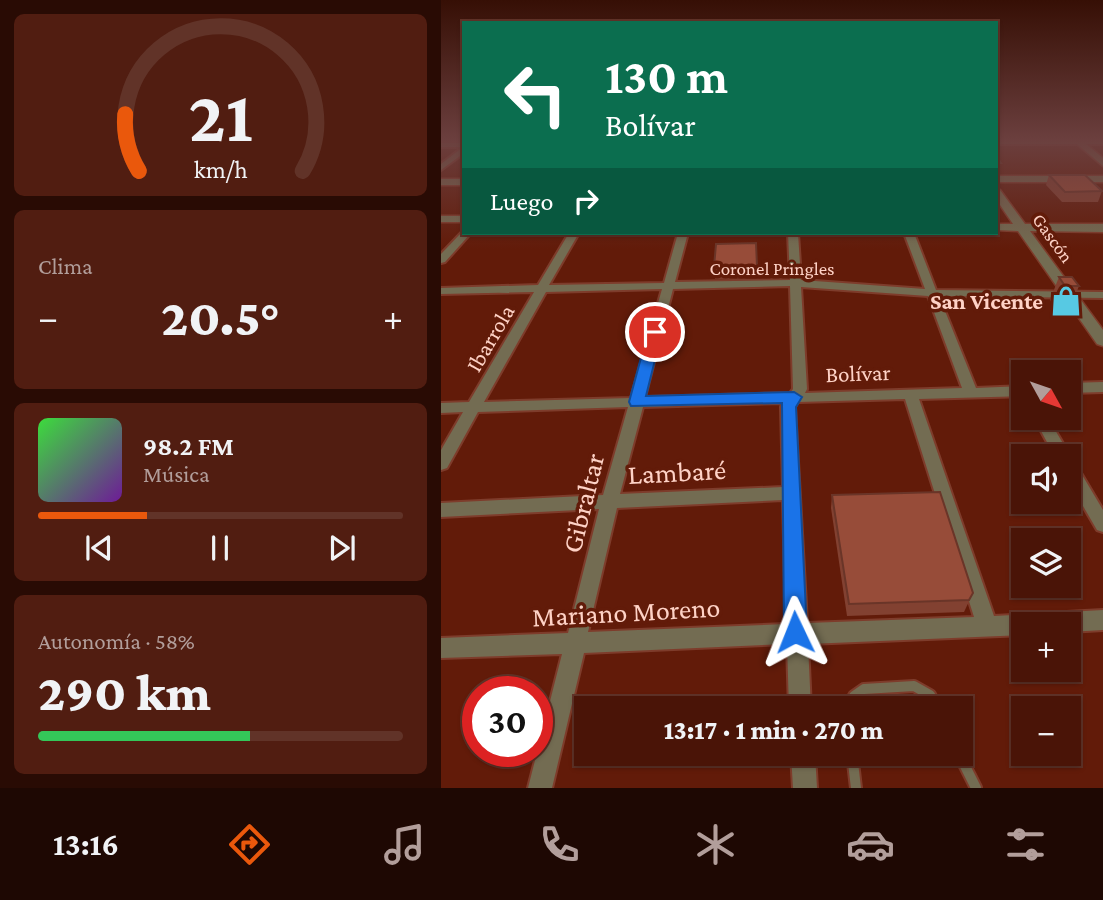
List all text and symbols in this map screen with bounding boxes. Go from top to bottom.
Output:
icon: left [490,49,581,140]
text: 130 m [605,49,728,104]
text: 21 [188,76,253,157]
text: Bolívar [605,107,696,143]
text: km/h [194,156,247,183]
icon: right [567,182,605,220]
text: Luego [490,187,553,216]
street label: Gascón [1028,209,1078,267]
text: Clima [38,253,93,279]
street label: Coronel Pringles [710,258,834,279]
shop icon: San Vicente [1049,284,1083,318]
text: 20.5° [161,288,280,346]
place label: San Vicente [930,288,1043,314]
text: − [38,296,58,338]
text: + [383,296,403,338]
street label: Ibarrola [460,299,520,376]
pin [625,302,685,362]
icon: arrive [636,313,674,351]
street label: Bolívar [825,359,891,387]
north arrow [1011,360,1081,430]
map controls [1011,360,1081,766]
text: 98.2 FM [143,432,234,461]
button: sound [1011,444,1081,514]
street label: Gibraltar [556,450,610,556]
street label: Lambaré [627,454,727,490]
text: Música [143,461,210,487]
button: layers [1011,528,1081,598]
icon: previous [80,529,118,567]
icon: pause [201,529,239,567]
icon: next [323,529,361,567]
street label: Mariano Moreno [531,592,721,632]
position arrow [758,595,832,669]
button: + [1011,612,1081,682]
text: Autonomía · 58% [38,628,195,654]
text: 290 km [38,663,211,721]
speed limit sign: 30 [462,676,553,767]
button: − [1011,696,1081,766]
text: 13:17 · 1 min · 270 m [664,716,883,745]
icon: directions [225,820,274,869]
icon: music [380,820,429,869]
icon: phone [535,820,584,869]
icon: climate [691,820,740,869]
icon: car [846,820,895,869]
icon: filters [1001,820,1050,869]
text: 13:16 [53,826,119,862]

